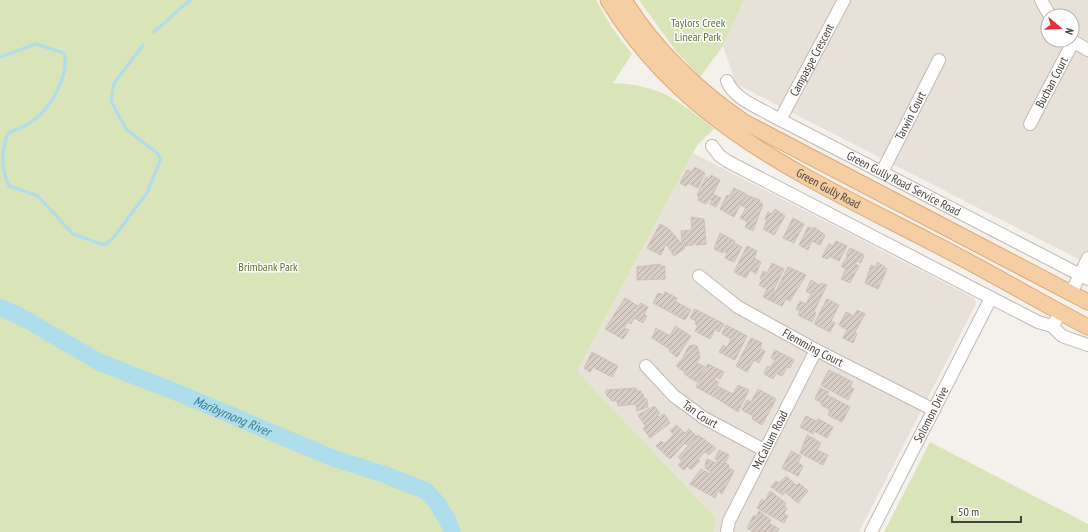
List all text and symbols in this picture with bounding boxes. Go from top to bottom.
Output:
north arrow [1040,8,1080,48]
park label: Taylors Creek Linear Park [671,15,726,44]
street label: Campaspe Crescent [786,20,837,99]
text: N [1062,26,1077,36]
street label: Buchan Court [1032,53,1071,110]
street label: Tarwin Court [892,88,929,142]
street label: Green Gully Road Service Road [844,148,963,219]
street label: Green Gully Road [794,165,863,212]
park label: Brimbank Park [238,259,298,274]
street label: Flemming Court [780,325,846,370]
street label: Solomon Drive [910,384,951,445]
water label: Maribyrnong River [191,392,276,441]
street label: Tan Court [680,397,721,431]
street label: McCallum Road [749,408,791,472]
scale bar [952,498,1021,524]
text: 50 m [958,504,979,519]

